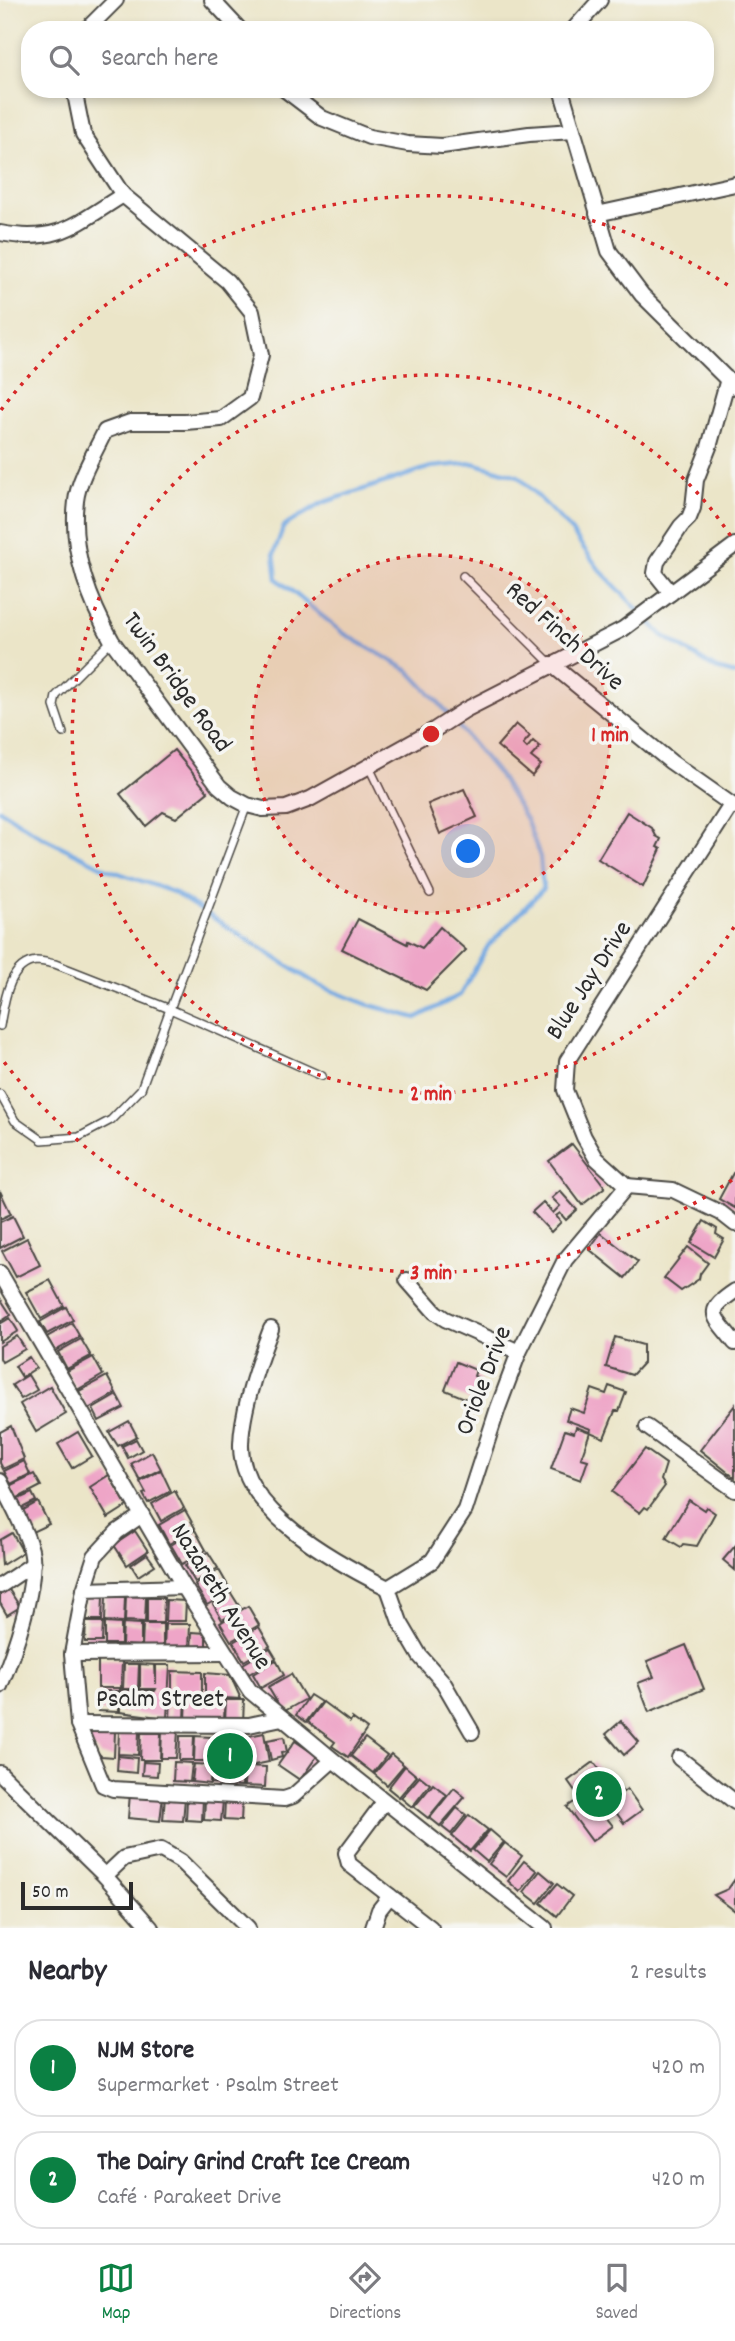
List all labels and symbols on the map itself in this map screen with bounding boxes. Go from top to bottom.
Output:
street label: Red Finch Drive [496,573,632,701]
street label: Twin Bridge Road [112,605,240,761]
centre of rings [419,722,443,746]
text: 1 min [591,722,629,752]
your location [451,834,485,868]
street label: Blue Jay Drive [538,914,642,1048]
text: 2 min [410,1081,452,1111]
text: 3 min [410,1260,452,1290]
street label: Oriole Drive [447,1321,523,1441]
street label: Nazareth Avenue [160,1516,280,1678]
street label: Psalm Street [96,1682,224,1719]
pin: 1 [207,1730,253,1782]
pin: 2 [576,1768,622,1820]
scale bar [21,1879,133,1911]

